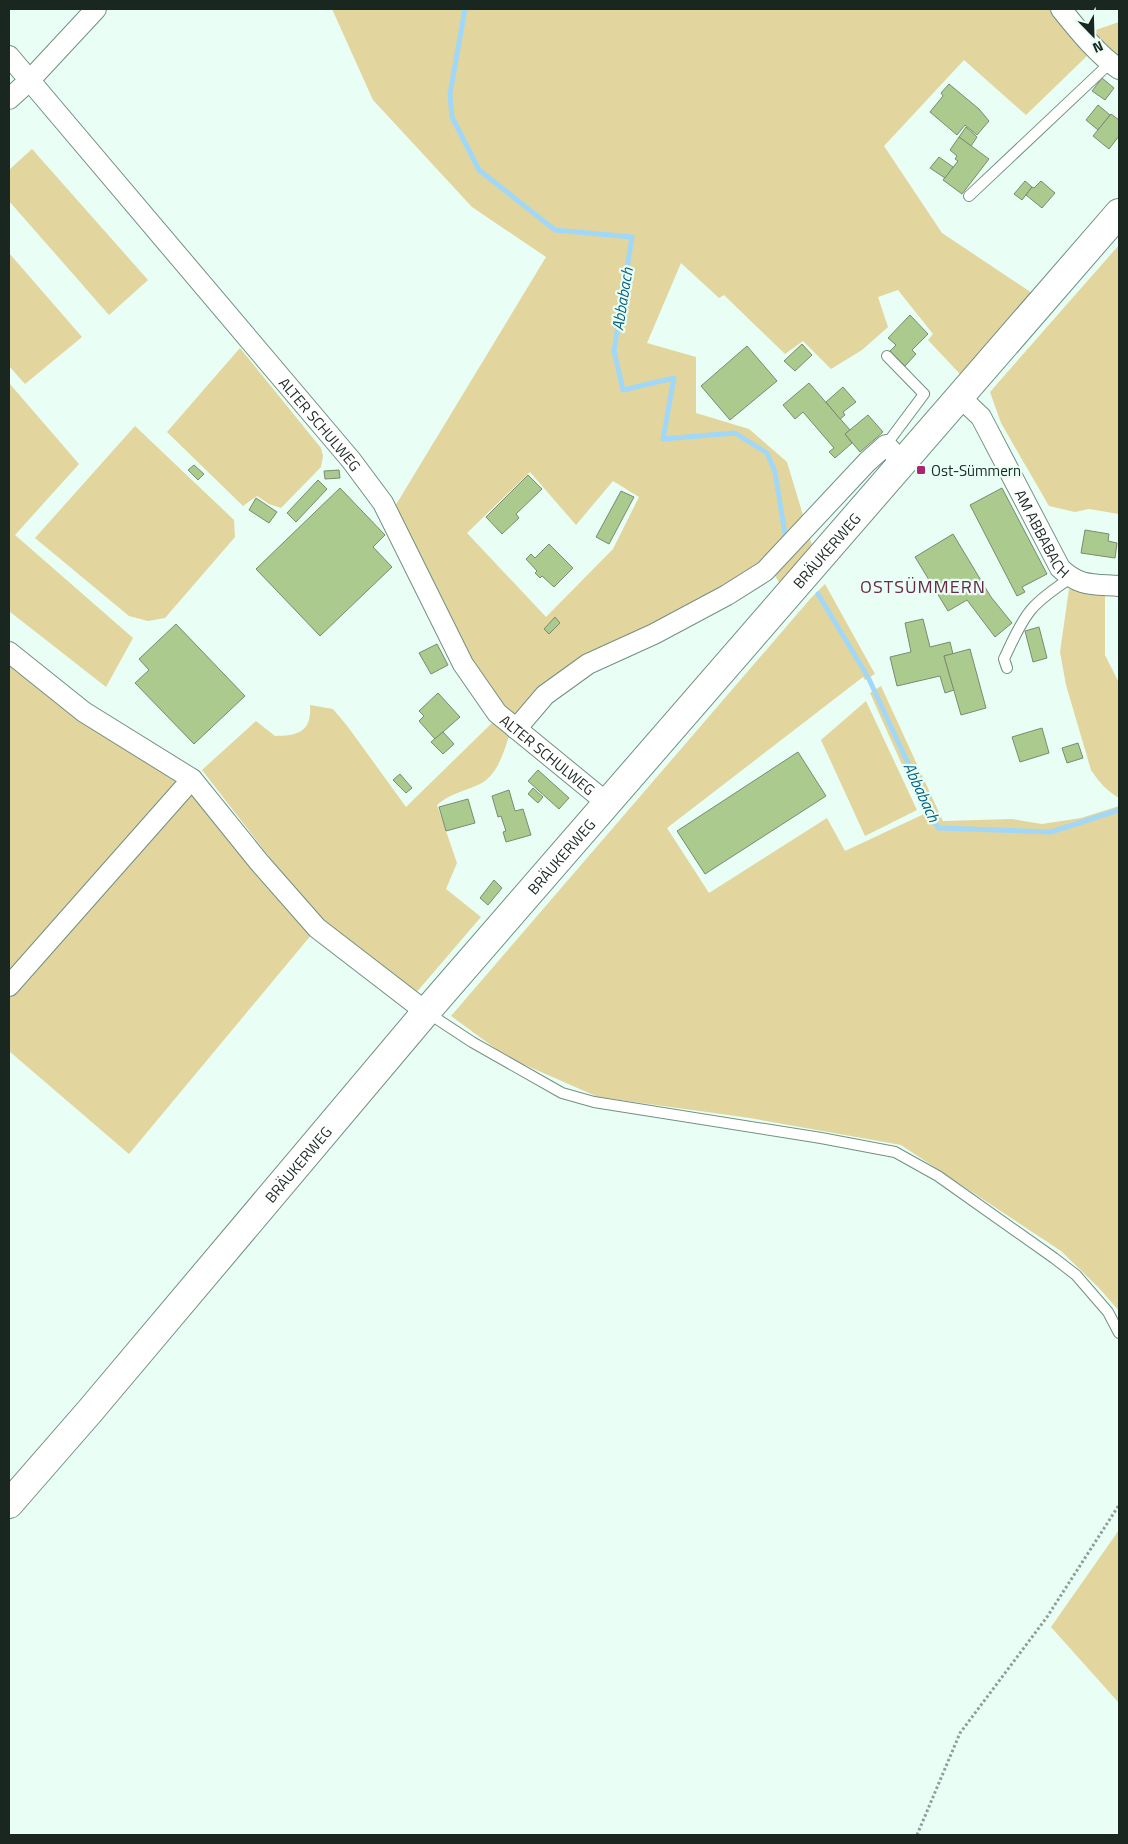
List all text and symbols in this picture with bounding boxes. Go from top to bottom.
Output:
north arrow [1068,10,1118,60]
text: N [1090,36,1107,59]
water label: Abbabach [605,265,639,332]
street label: ALTER SCHULWEG [274,372,367,476]
place label: Ost-Sümmern [931,459,1021,482]
marker: Ost-Sümmern [915,464,927,476]
street label: AM ABBABACH [1009,485,1075,583]
street label: BRÄUKERWEG [787,507,866,593]
district label: OSTSÜMMERN [860,573,986,600]
street label: ALTER SCHULWEG [495,709,600,800]
water label: Abbabach [898,758,947,827]
street label: BRÄUKERWEG [522,813,600,899]
street label: BRÄUKERWEG [259,1121,337,1207]

